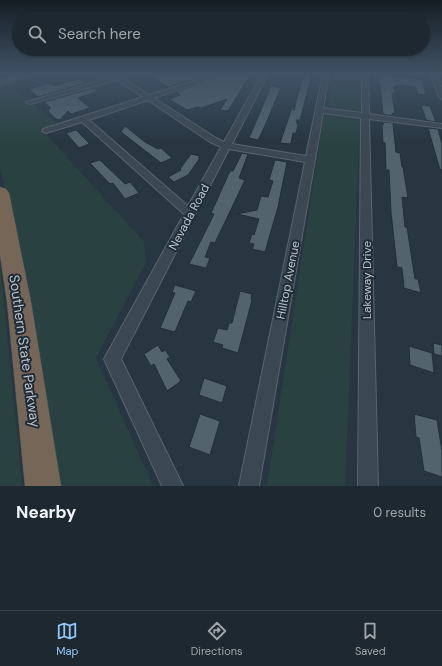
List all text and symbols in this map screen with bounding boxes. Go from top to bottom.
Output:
search box [12,12,430,56]
icon: search [26,23,48,45]
text: Search here [58,24,141,44]
street label: Nevada Road [165,181,213,253]
street label: Hilltop Avenue [273,239,303,321]
street label: Lakeway Drive [359,241,375,319]
street label: Southern State Parkway [5,273,45,429]
text: Nearby [16,501,76,523]
text: 0 results [373,504,426,521]
tab: Map [56,620,78,658]
tab: Directions [191,620,243,658]
tab: Saved [355,620,386,658]

